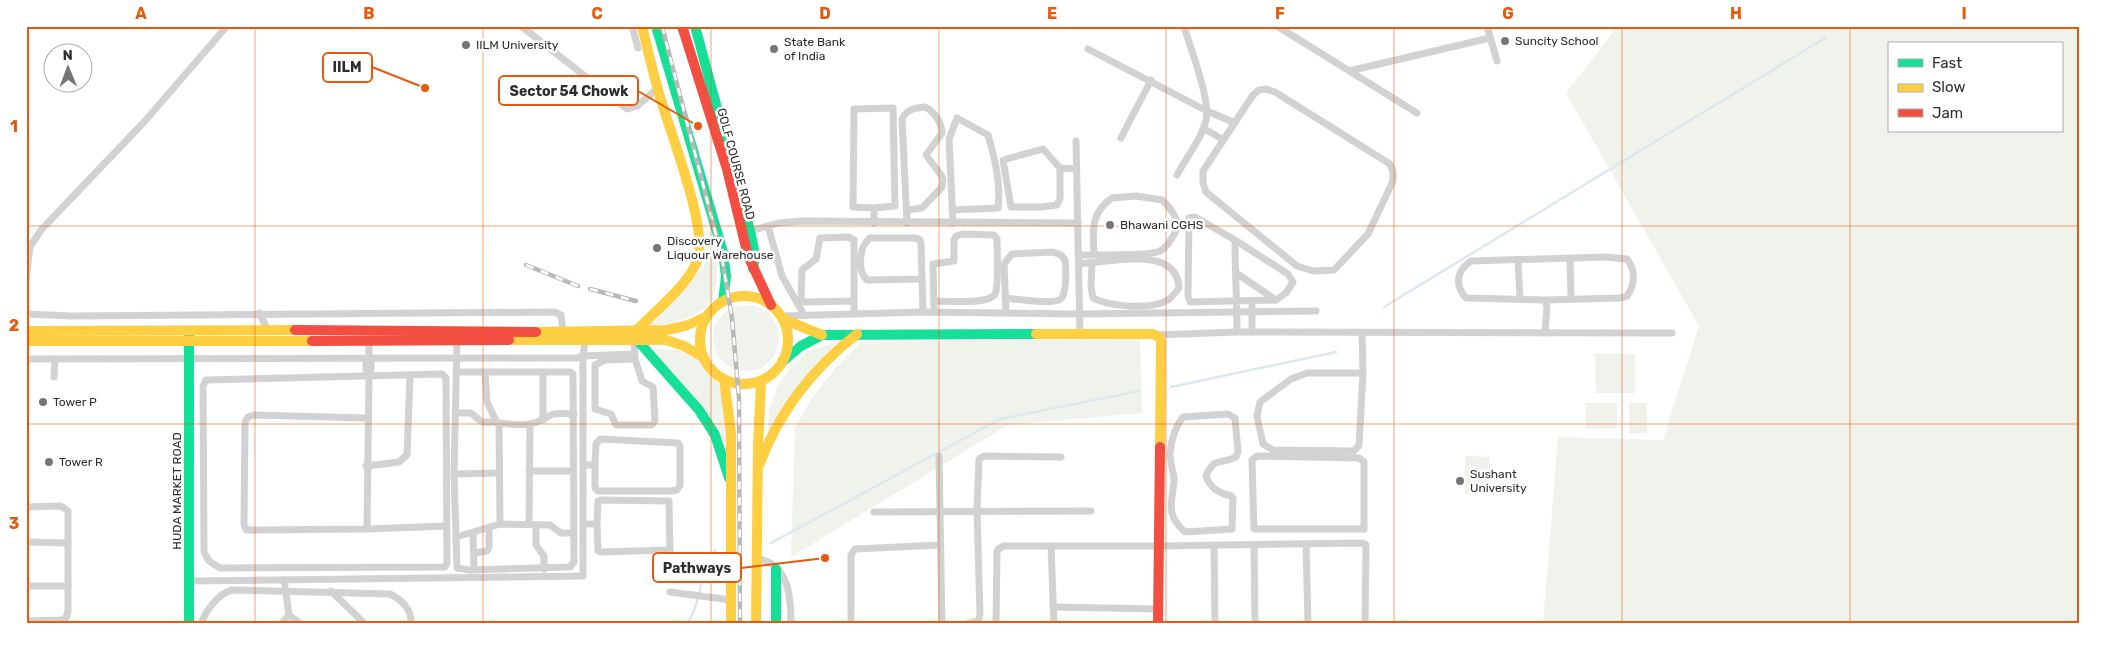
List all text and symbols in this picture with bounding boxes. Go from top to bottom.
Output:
text: A [135,4,147,23]
text: B [363,4,375,23]
text: C [591,4,603,23]
text: D [819,4,831,23]
text: E [1047,4,1057,23]
text: F [1275,4,1285,23]
text: G [1502,4,1514,23]
text: H [1730,4,1742,23]
text: I [1961,4,1967,23]
place label: Suncity School [1515,34,1599,48]
place label: State Bank of India [784,35,846,63]
marker: Suncity School [1499,35,1511,47]
place label: IILM University [476,38,559,52]
marker: IILM University [460,39,472,51]
north arrow [42,42,92,92]
legend [1888,42,2062,132]
marker: State Bank of India [768,43,780,55]
text: N [63,47,73,64]
callout: IILM [323,53,372,82]
text: Fast [1932,54,1962,72]
text: IILM [332,59,362,76]
callout: Sector 54 Chowk [499,76,638,105]
text: Slow [1932,78,1965,96]
text: Sector 54 Chowk [510,83,629,100]
text: Jam [1932,104,1963,122]
street label: GOLF COURSE ROAD [714,107,758,221]
text: 1 [10,117,18,136]
place label: Bhawani CGHS [1120,218,1203,232]
marker: Bhawani CGHS [1104,219,1116,231]
place label: Discovery Liquour Warehouse [667,234,774,262]
marker: Discovery Liquour Warehouse [651,242,663,254]
text: 2 [9,316,19,335]
place label: Tower P [53,395,97,409]
marker: Tower P [37,396,49,408]
street label: HUDA MARKET ROAD [170,432,184,550]
place label: Tower R [59,455,103,469]
marker: Tower R [43,456,55,468]
place label: Sushant University [1470,467,1527,495]
marker: Sushant University [1454,475,1466,487]
text: 3 [9,514,19,533]
callout: Pathways [653,553,741,582]
text: Pathways [663,560,731,577]

